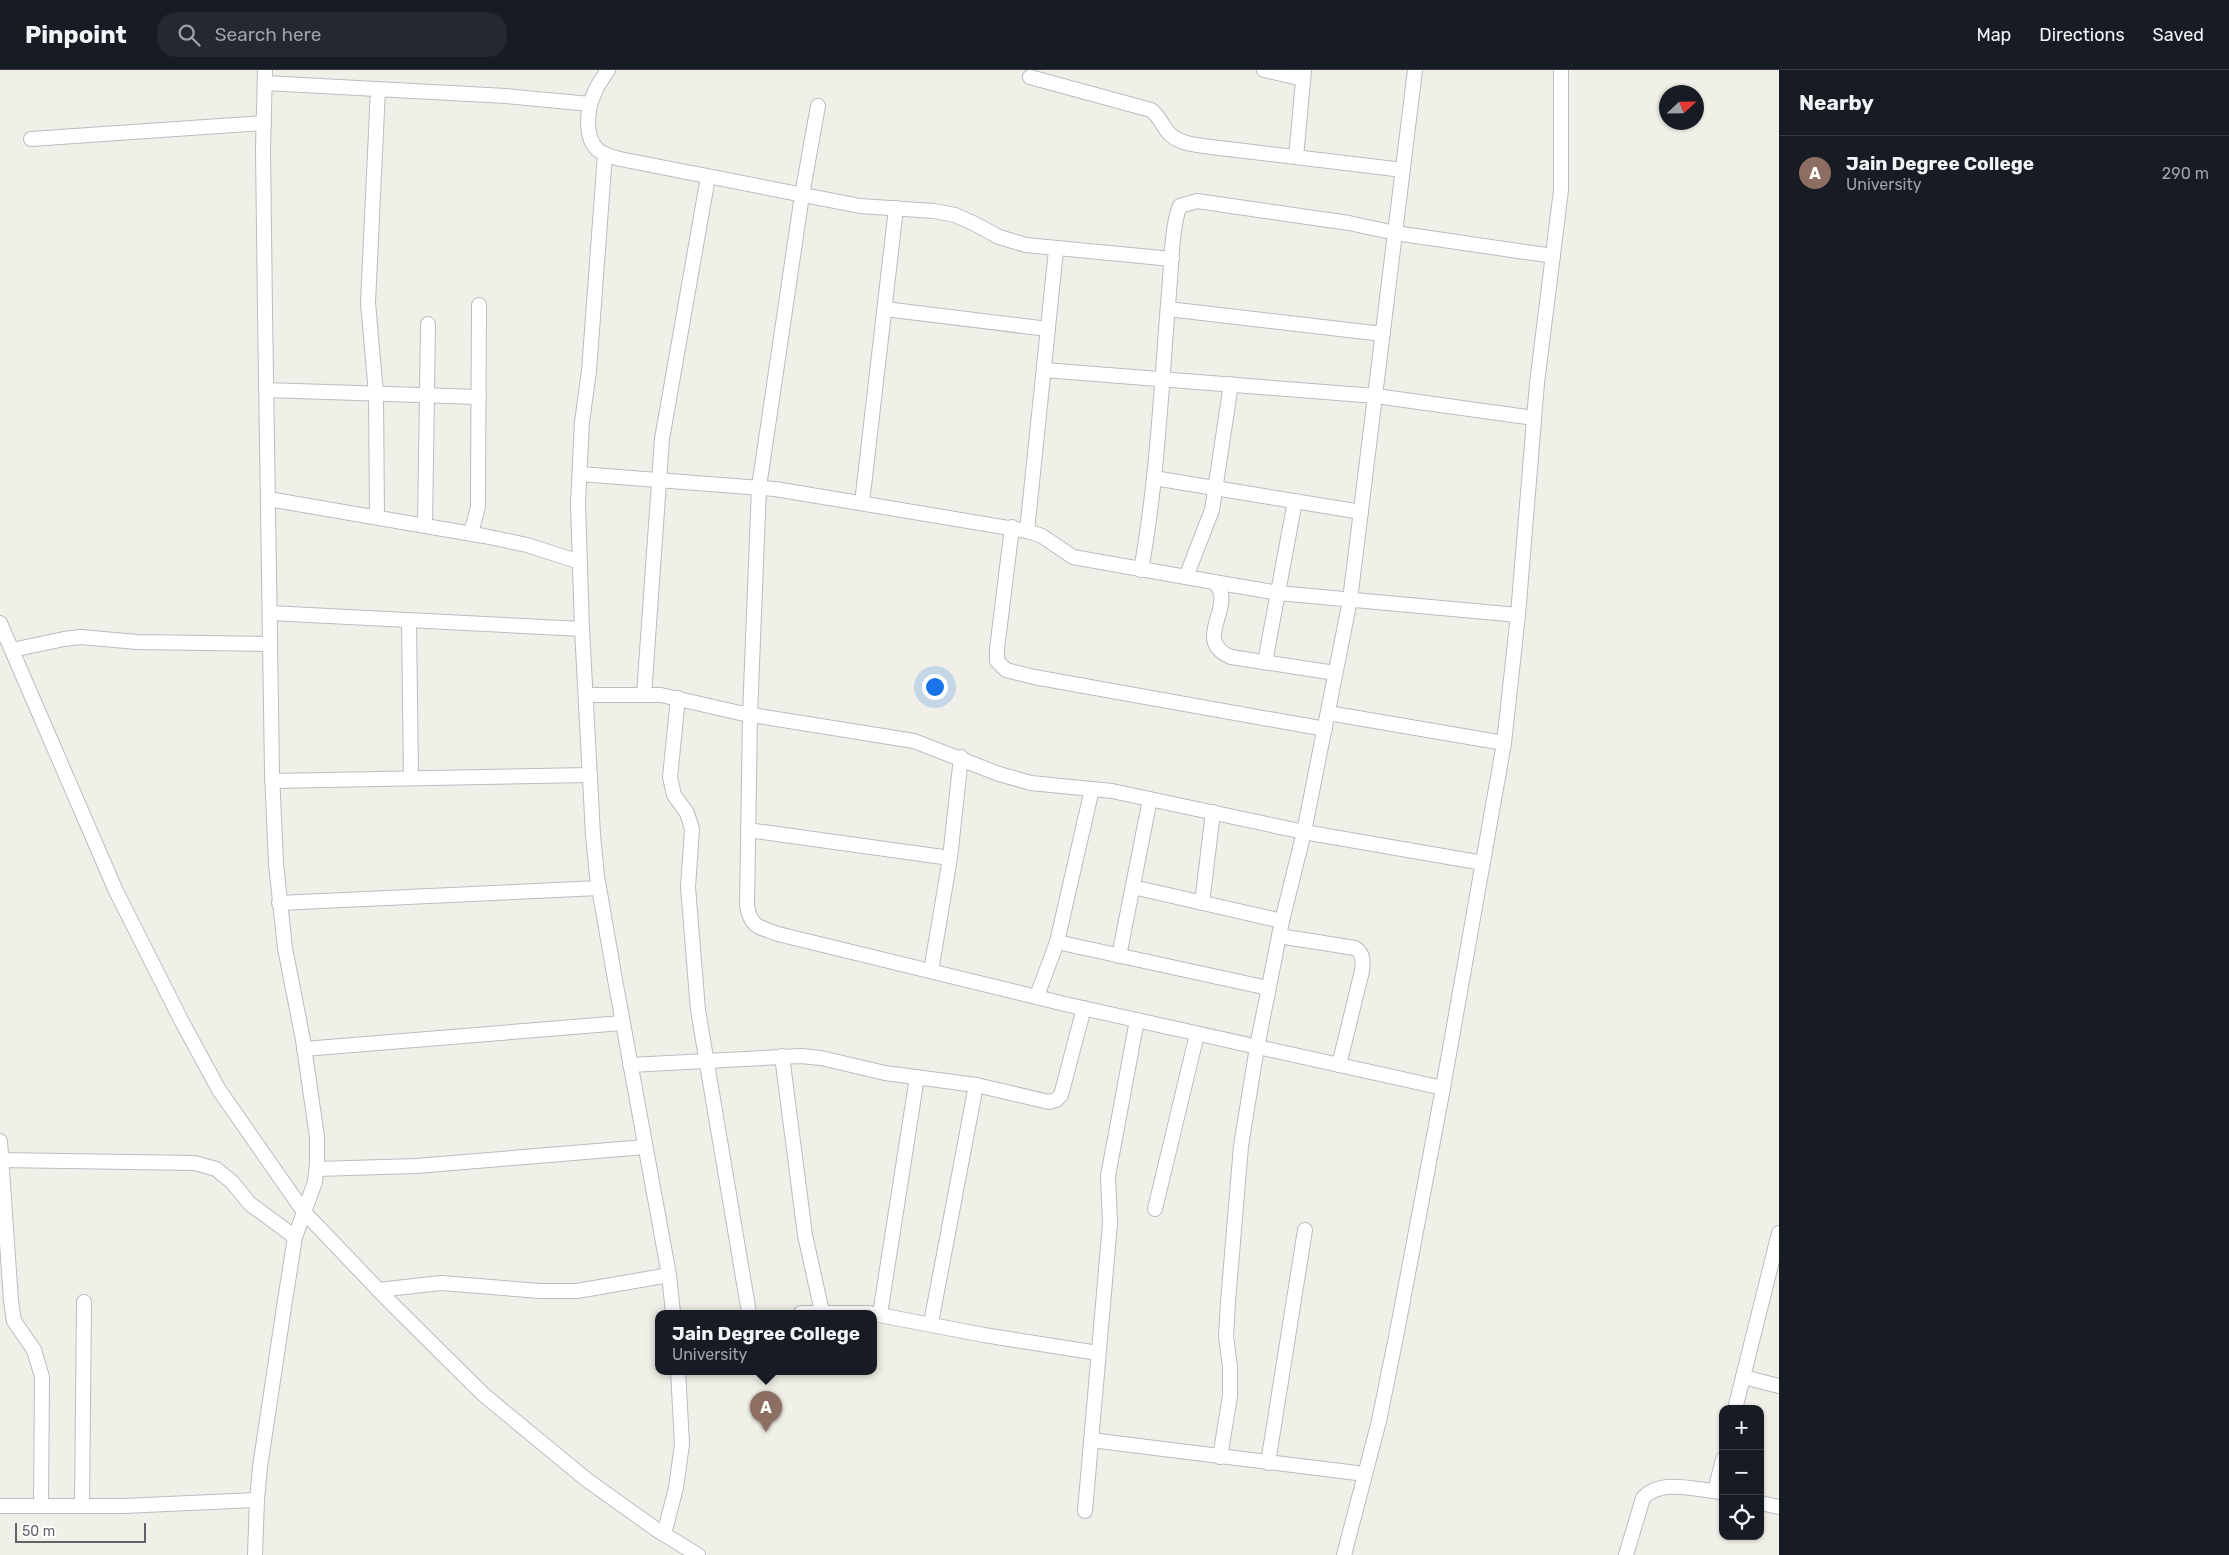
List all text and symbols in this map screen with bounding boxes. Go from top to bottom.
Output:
search box [157,12,507,57]
text: Pinpoint [25,21,127,49]
icon: search [175,21,203,49]
text: Search here [215,23,321,46]
text: Map [1976,24,2011,46]
text: Directions [2039,24,2125,46]
text: Saved [2153,24,2204,46]
north arrow [1659,85,1704,130]
text: Nearby [1799,90,1874,115]
text: Jain Degree College [1846,152,2034,175]
text: A [1809,164,1821,183]
text: 290 m [2162,164,2209,183]
text: University [1846,175,1922,194]
your location [922,674,948,700]
popup [655,1310,877,1375]
text: Jain Degree College [672,1322,860,1345]
text: University [672,1345,747,1364]
pin: A [750,1391,782,1432]
map controls [1719,1405,1764,1540]
button: + [1719,1405,1764,1450]
button: − [1719,1450,1764,1495]
button: locate [1719,1495,1764,1540]
scale bar [15,1520,146,1543]
text: 50 m [22,1523,55,1540]

